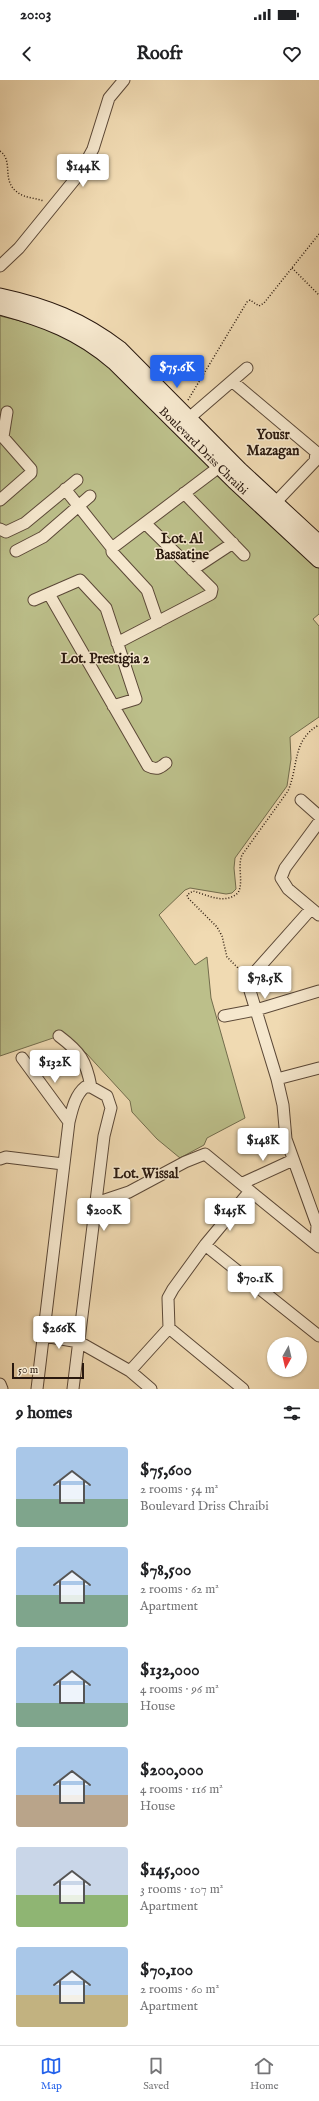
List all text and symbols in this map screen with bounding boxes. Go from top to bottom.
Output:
text: 20:03 [20,5,51,24]
icon: back [16,43,38,65]
text: Roofr [136,43,183,66]
icon: heart [281,43,303,65]
pin: $144K [55,154,111,188]
text: $144K [66,158,100,175]
pin: $75.6K [144,355,210,389]
text: $75.6K [159,359,195,376]
street label: Boulevard Driss Chraibi [156,404,251,498]
district label: Yousr Mazagan [247,426,300,460]
district label: Lot. Al Bassatine [155,530,209,564]
district label: Lot. Prestigia 2 [61,650,150,668]
pin: $78.5K [232,966,298,1000]
text: $78.5K [247,970,283,987]
pin: $132K [27,1050,83,1084]
text: $132K [39,1054,71,1071]
pin: $148K [235,1128,291,1162]
text: $148K [247,1132,279,1149]
district label: Lot. Wissal [113,1165,180,1183]
pin: $200K [76,1198,132,1232]
pin: $145K [202,1198,258,1232]
text: $200K [86,1202,122,1219]
text: $145K [214,1202,246,1219]
pin: $70.1K [222,1266,288,1300]
text: $70.1K [237,1270,273,1287]
pin: $266K [31,1316,87,1350]
text: $266K [42,1320,76,1337]
north arrow [267,1337,307,1377]
map controls [267,1337,307,1377]
scale bar [12,1361,84,1380]
text: 50 m [18,1363,38,1377]
icon: filters [281,1402,303,1424]
text: 9 homes [16,1403,72,1424]
text: $75,600 [140,1460,192,1481]
icon: home [48,1463,96,1511]
text: 2 rooms · 54 m² [140,1481,218,1498]
text: Boulevard Driss Chraibi [140,1498,269,1515]
text: $78,500 [140,1560,191,1581]
icon: home [48,1563,96,1611]
text: 2 rooms · 62 m² [140,1581,219,1598]
text: Apartment [140,1598,198,1615]
text: $132,000 [140,1660,200,1681]
icon: home [48,1663,96,1711]
text: 4 rooms · 96 m² [140,1681,219,1698]
text: House [140,1698,175,1715]
text: $200,000 [140,1760,204,1781]
icon: home [48,1763,96,1811]
text: 4 rooms · 116 m² [140,1781,223,1798]
text: House [140,1798,175,1815]
text: $145,000 [140,1860,200,1881]
icon: home [48,1863,96,1911]
text: 3 rooms · 107 m² [140,1881,223,1898]
text: Apartment [140,1898,198,1915]
text: $70,100 [140,1960,193,1981]
icon: home [48,1963,96,2011]
text: 2 rooms · 60 m² [140,1981,219,1998]
text: Apartment [140,1998,198,2015]
tab: Map [40,2055,62,2093]
tab: Saved [143,2055,169,2093]
tab: Home [250,2055,279,2093]

